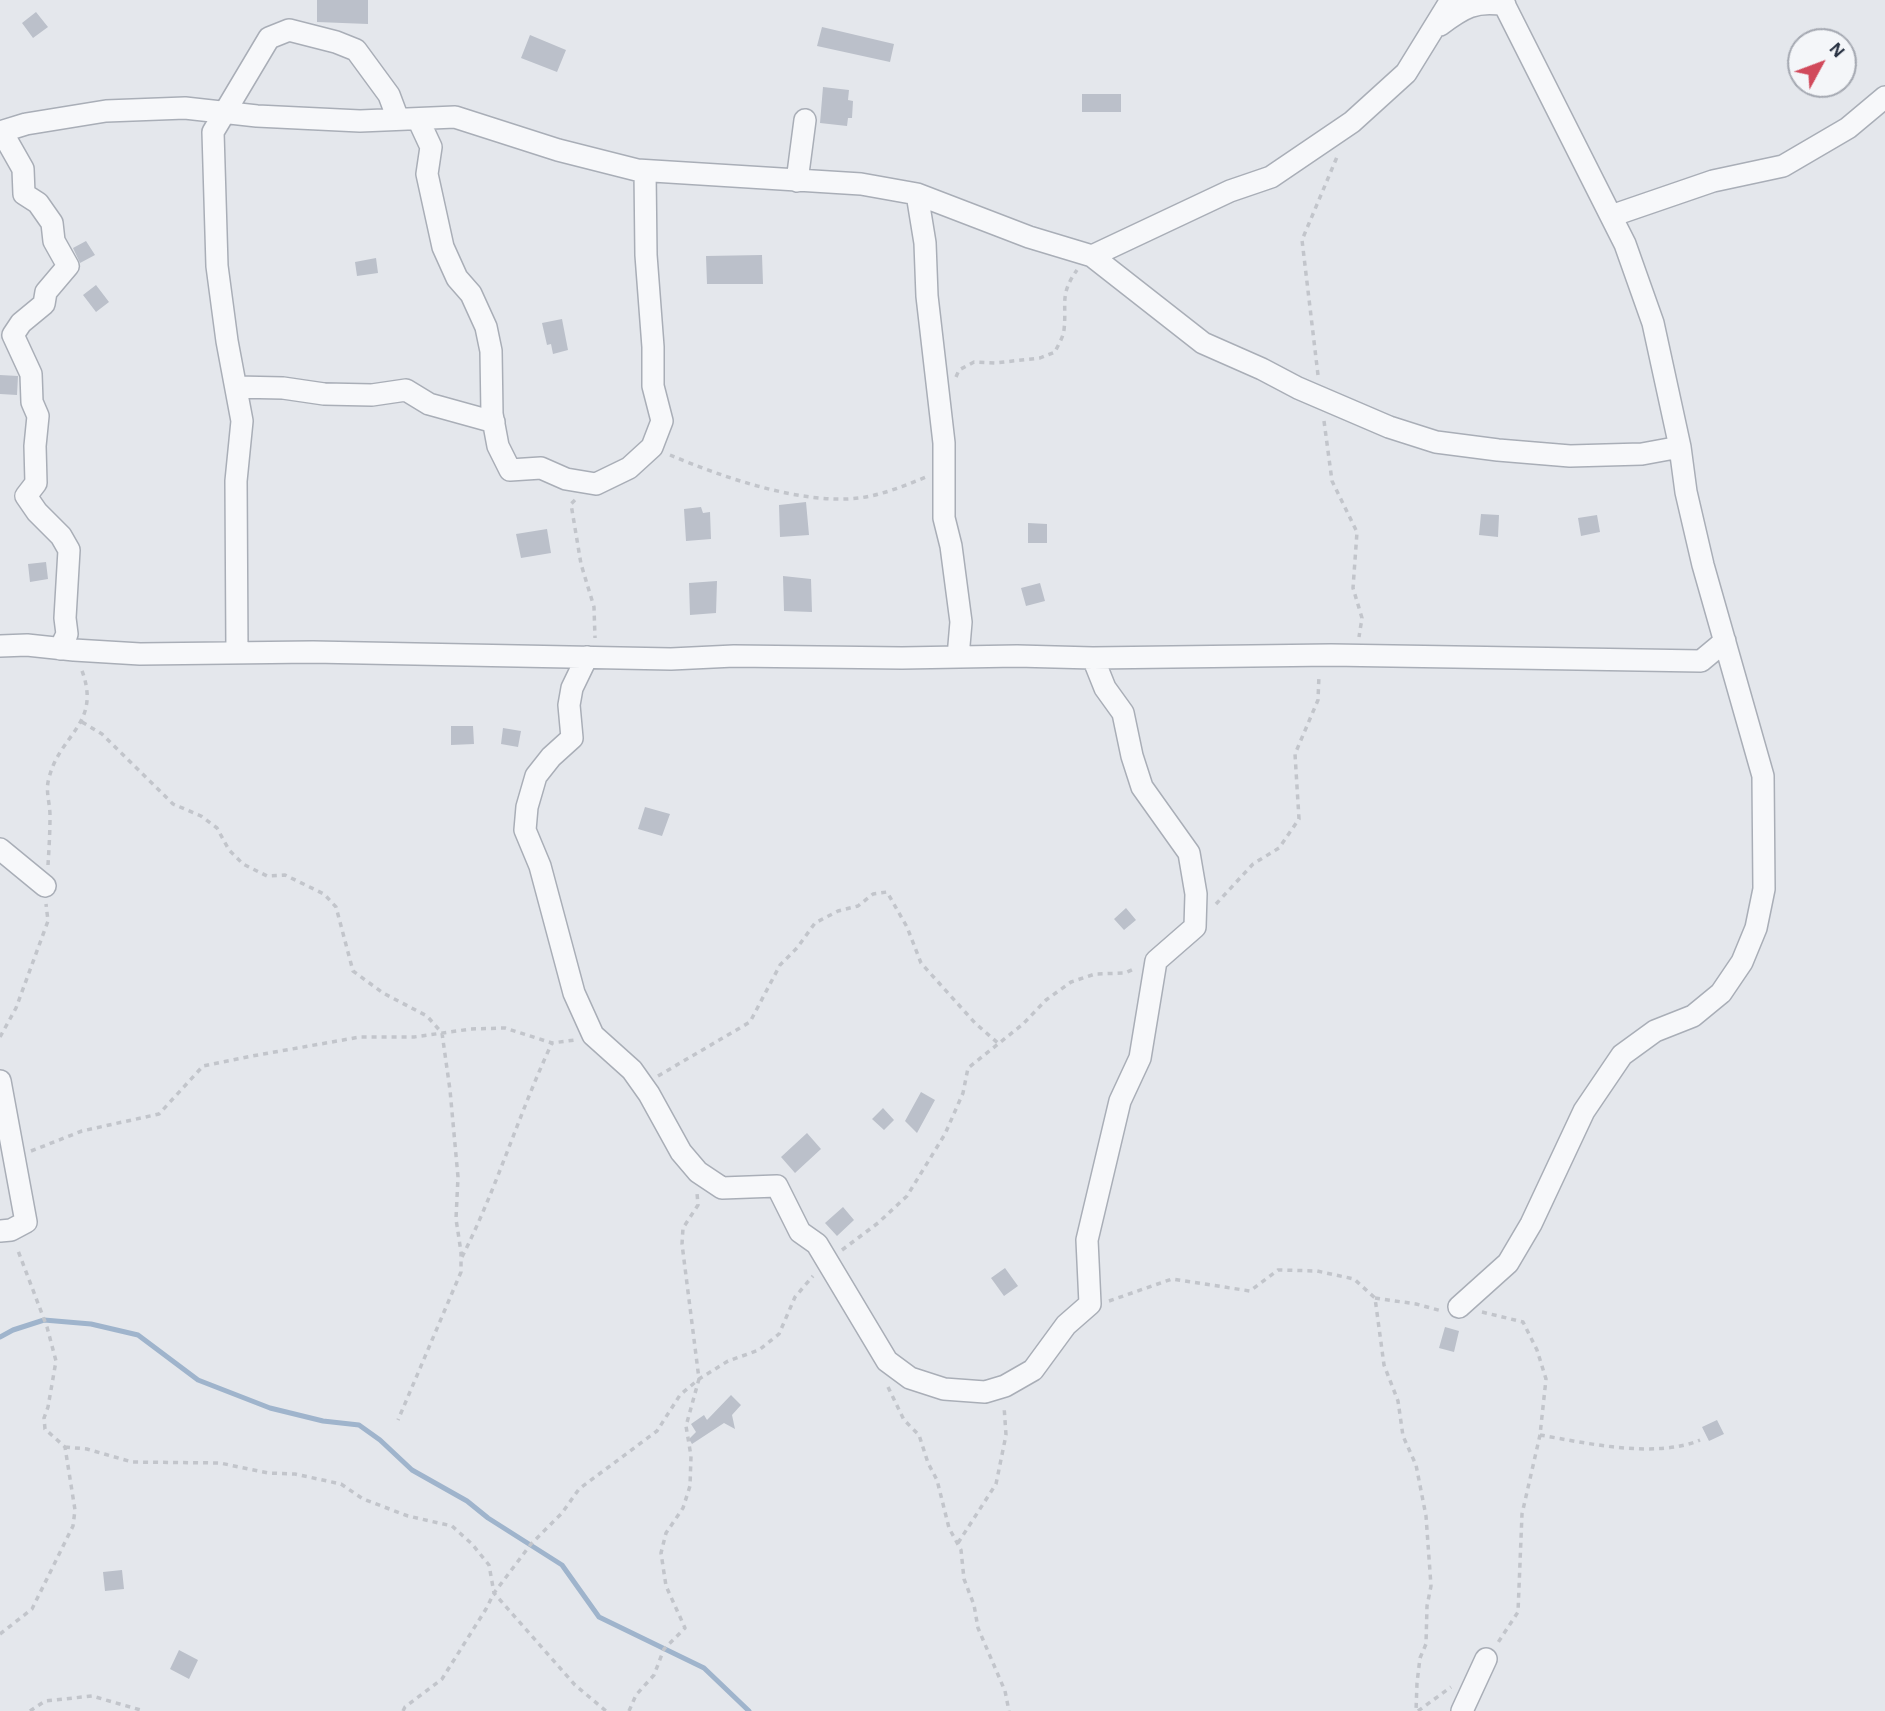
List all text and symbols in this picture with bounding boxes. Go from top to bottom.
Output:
north arrow [1787,28,1857,98]
text: N [1825,39,1848,61]

